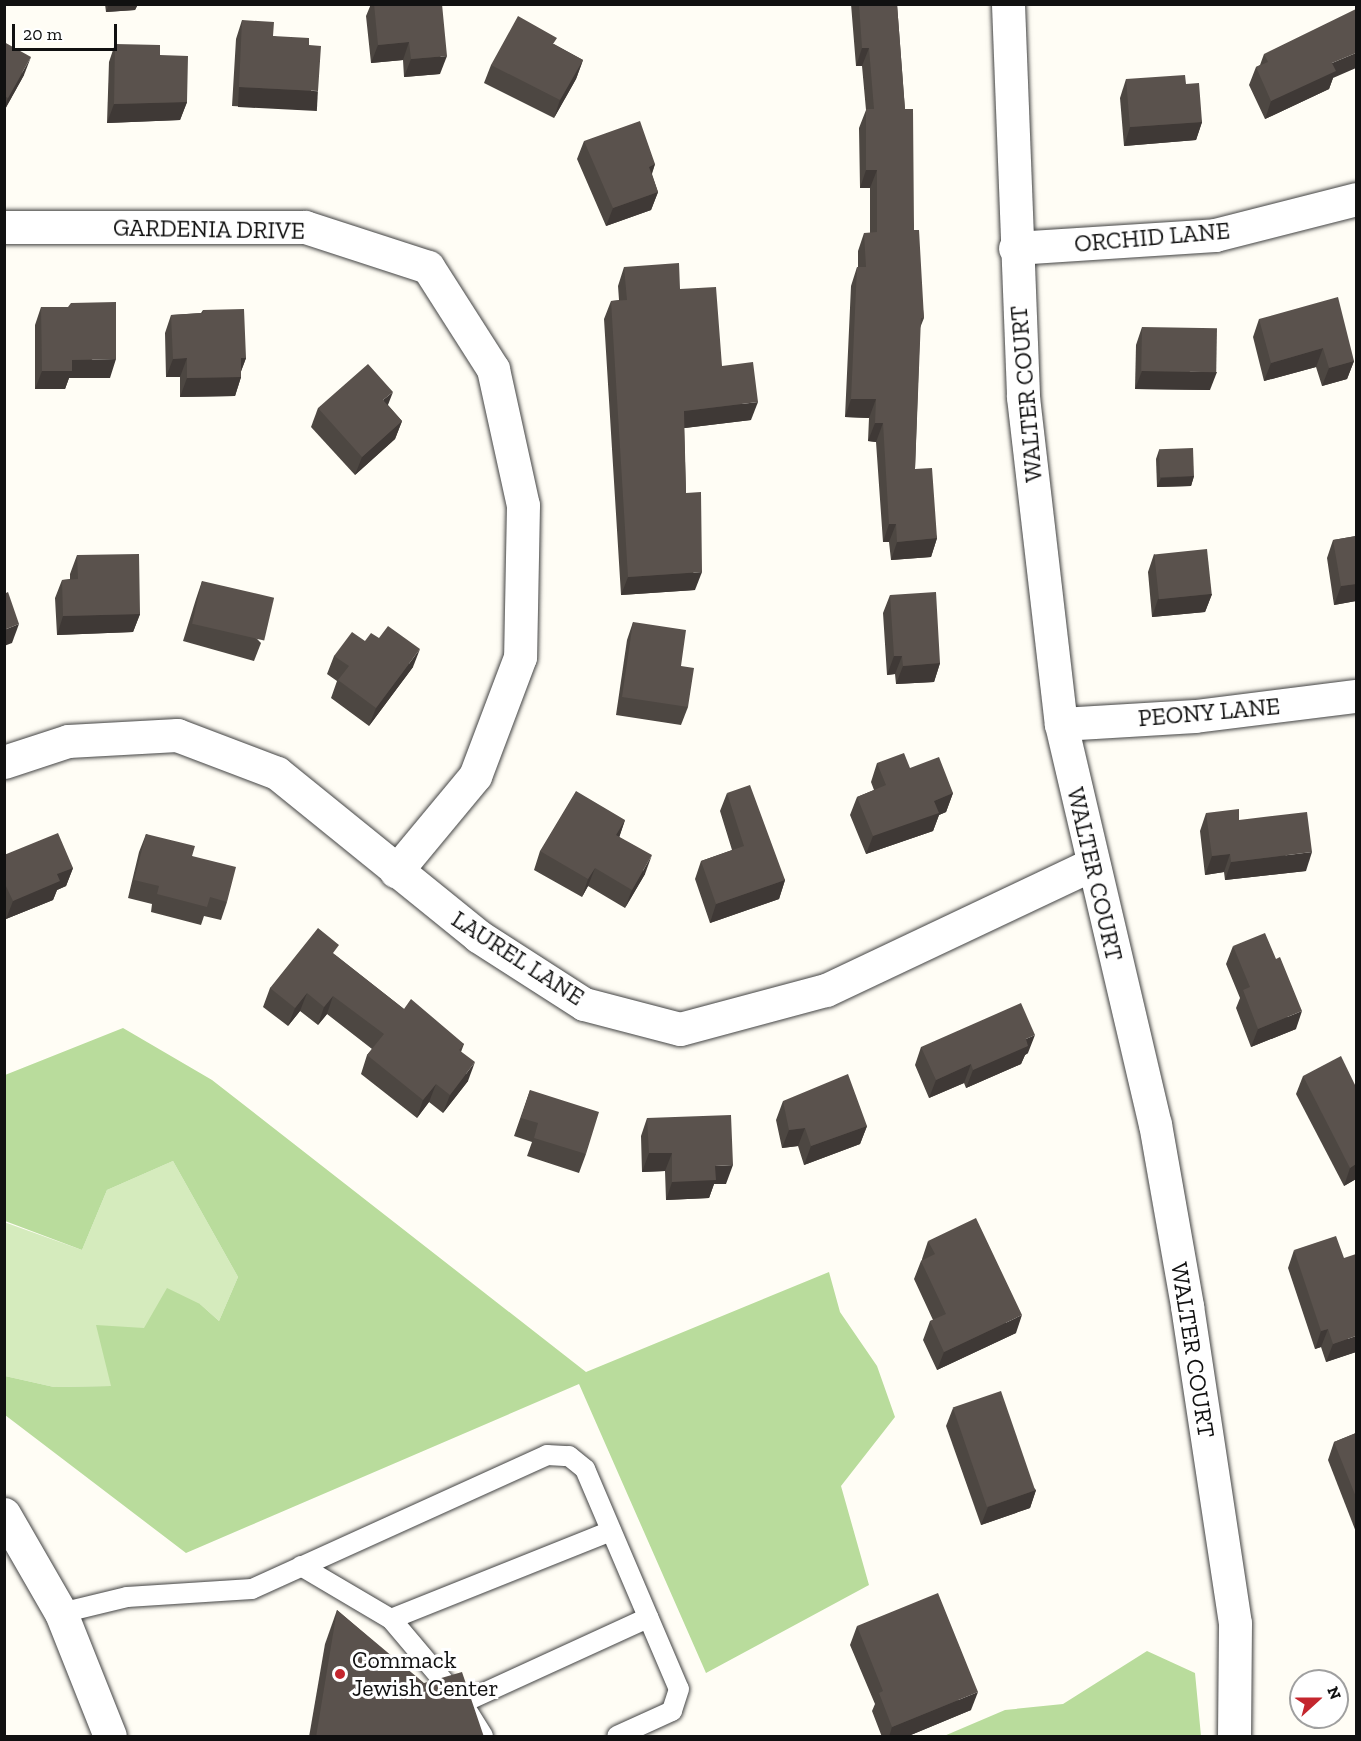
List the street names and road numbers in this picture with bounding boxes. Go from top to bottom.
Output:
street label: GARDENIA DRIVE [112,213,306,245]
street label: ORCHID LANE [1073,216,1231,258]
street label: WALTER COURT [1004,305,1048,483]
street label: PEONY LANE [1136,691,1282,733]
street label: WALTER COURT [1061,784,1129,964]
street label: LAUREL LANE [446,904,590,1012]
street label: WALTER COURT [1165,1260,1221,1440]

